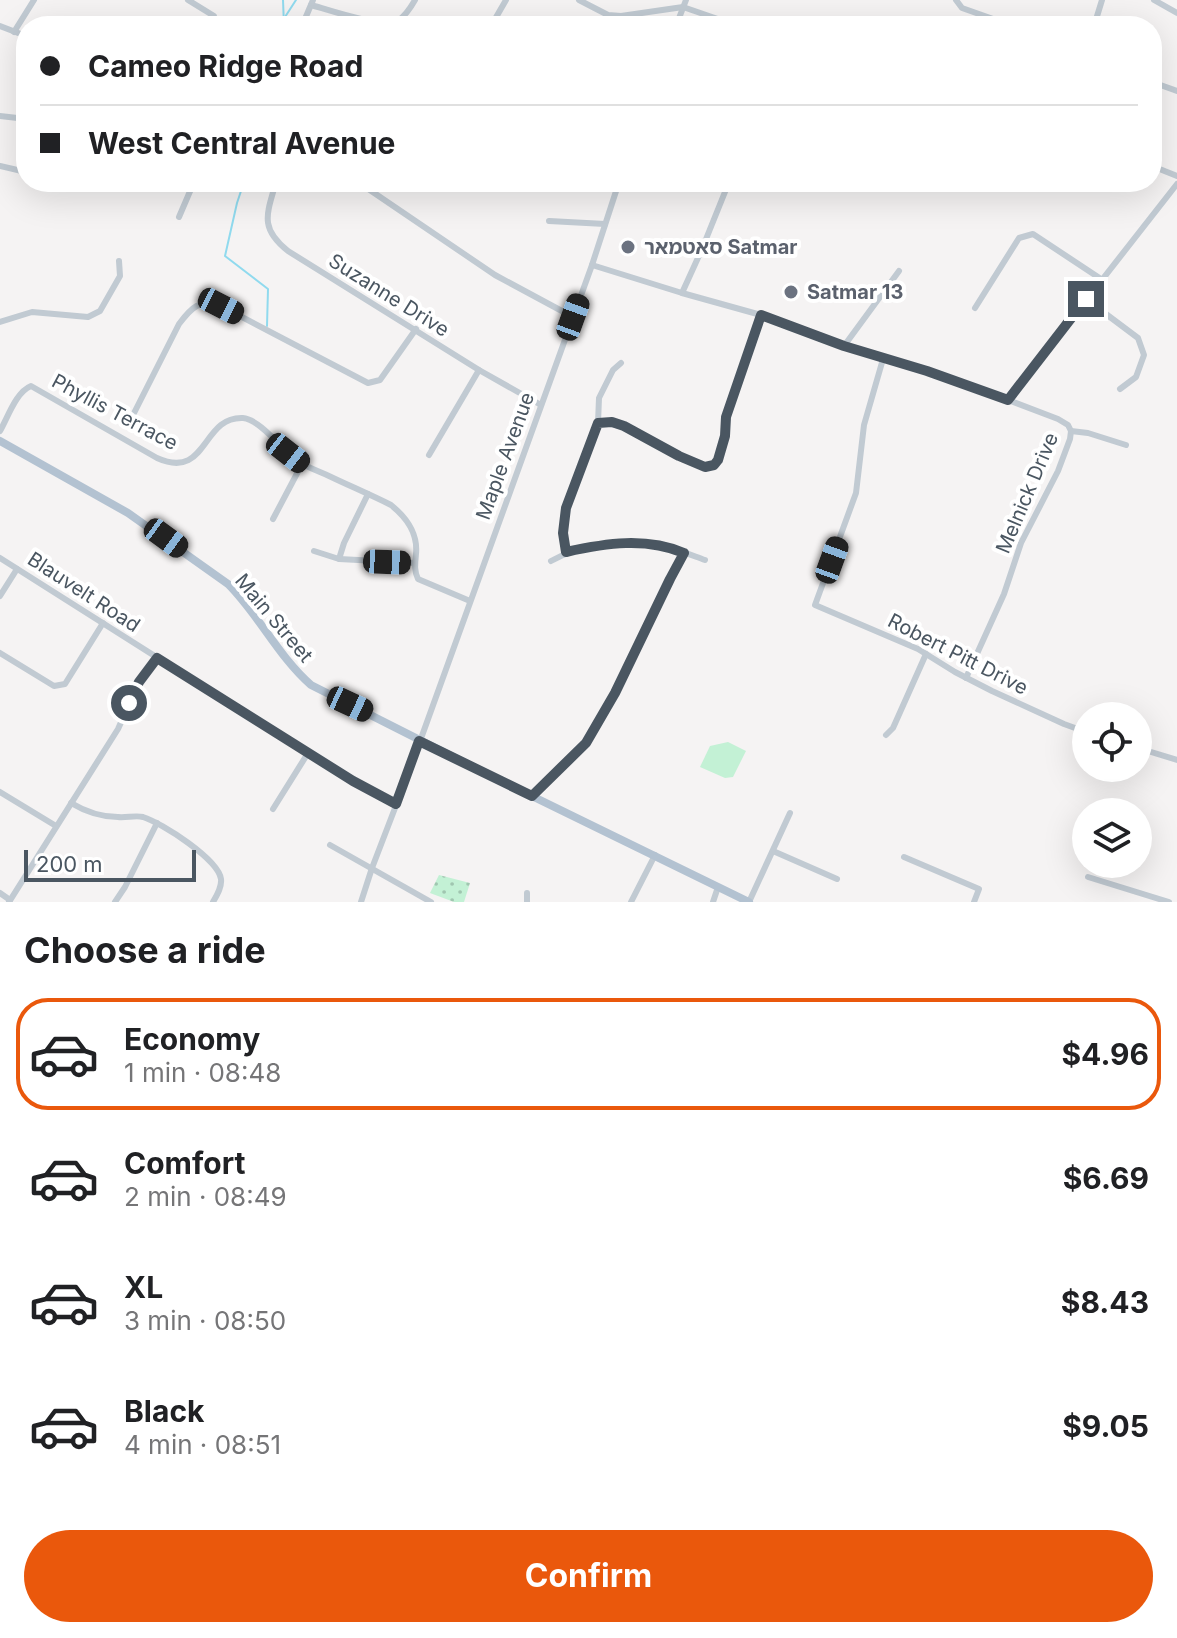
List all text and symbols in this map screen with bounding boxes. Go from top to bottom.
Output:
text: Cameo Ridge Road [88,48,363,84]
text: West Central Avenue [88,125,396,161]
place label: סאטמאר Satmar [644,235,798,259]
marker: סאטמאר Satmar [619,238,637,256]
street label: Suzanne Drive [324,248,454,342]
place label: Satmar 13 [807,280,903,304]
route end [1068,281,1104,317]
marker: Satmar 13 [782,283,800,301]
car [194,284,248,328]
car [554,290,592,344]
street label: Phyllis Terrace [48,369,182,455]
street label: Maple Avenue [471,389,539,523]
car [262,429,314,477]
street label: Melnick Drive [991,429,1063,557]
car [140,514,192,562]
car [813,533,851,587]
street label: Blauvelt Road [23,547,145,637]
car [363,549,411,575]
street label: Main Street [230,569,318,667]
street label: Robert Pitt Drive [884,608,1032,700]
car [323,683,377,725]
route start [111,685,147,721]
map controls [1072,702,1152,878]
button: locate [1072,702,1152,782]
button: layers [1072,798,1152,878]
scale bar [24,846,196,882]
text: 200 m [36,851,103,877]
text: Choose a ride [24,928,266,972]
icon: car [28,1018,100,1090]
text: Economy [124,1021,260,1057]
text: $4.96 [1061,1036,1149,1072]
text: 1 min · 08:48 [124,1057,281,1088]
icon: car [28,1142,100,1214]
text: Comfort [124,1145,245,1181]
text: $6.69 [1063,1160,1149,1196]
text: 2 min · 08:49 [124,1181,287,1212]
icon: car [28,1266,100,1338]
text: XL [124,1269,163,1305]
text: $8.43 [1061,1284,1149,1320]
text: 3 min · 08:50 [124,1305,286,1336]
icon: car [28,1390,100,1462]
text: Black [124,1393,204,1429]
text: $9.05 [1062,1408,1149,1444]
text: 4 min · 08:51 [124,1429,281,1460]
button: Confirm [24,1530,1153,1622]

